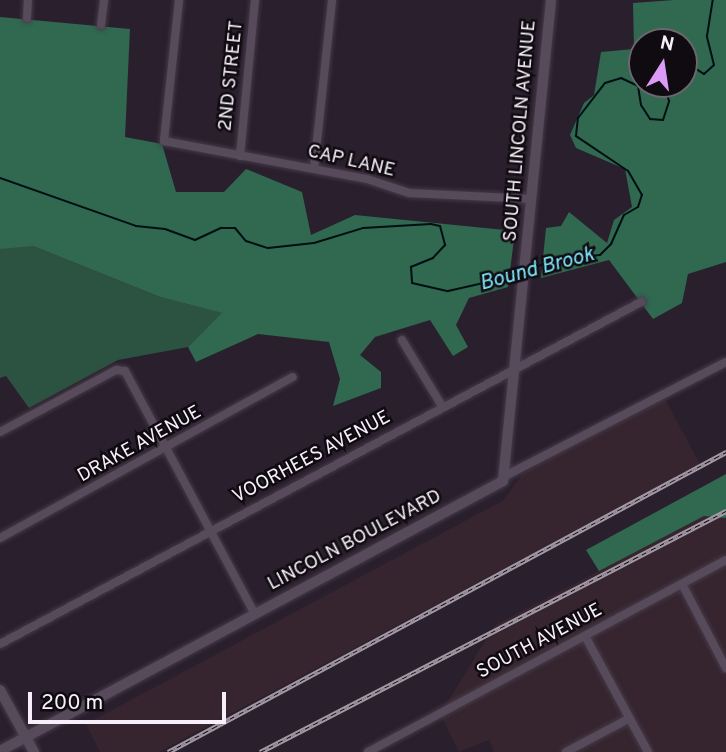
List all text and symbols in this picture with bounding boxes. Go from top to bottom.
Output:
street label: SOUTH LINCOLN AVENUE [500,19,542,243]
street label: 2ND STREET [215,20,249,132]
north arrow [628,28,698,98]
text: N [658,31,676,58]
street label: CAP LANE [305,141,397,183]
water label: Bound Brook [477,243,597,297]
street label: DRAKE AVENUE [74,402,206,488]
street label: VOORHEES AVENUE [229,407,395,509]
street label: LINCOLN BOULEVARD [264,486,446,596]
street label: SOUTH AVENUE [473,599,607,685]
scale bar [32,678,229,722]
text: 200 m [41,690,103,717]

